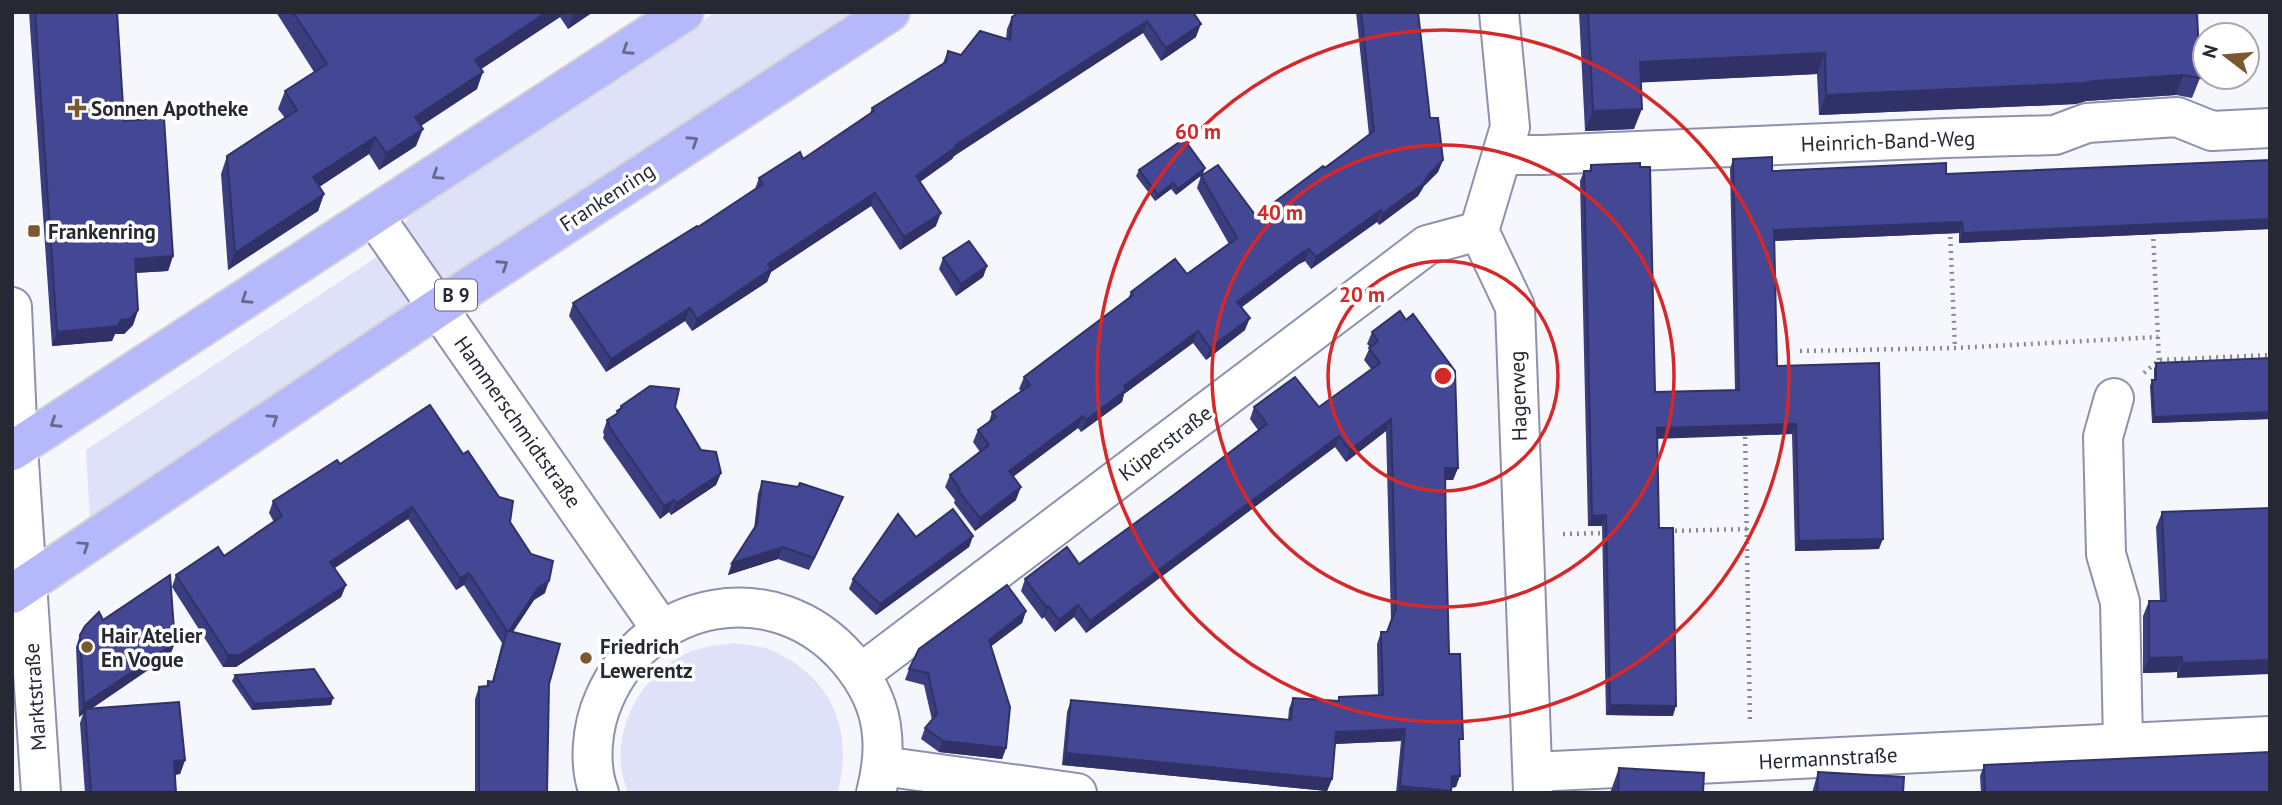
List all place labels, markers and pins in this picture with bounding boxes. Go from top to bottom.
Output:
place label: Sonnen Apotheke [91,95,248,122]
marker: Sonnen Apotheke [69,100,85,116]
place label: Frankenring [48,218,156,245]
marker: Frankenring [26,223,42,239]
centre of rings [1431,364,1455,388]
place label: Hair Atelier En Vogue [101,622,203,673]
place label: Friedrich Lewerentz [600,633,693,684]
marker: Hair Atelier En Vogue [79,639,95,655]
marker: Friedrich Lewerentz [578,650,594,666]

